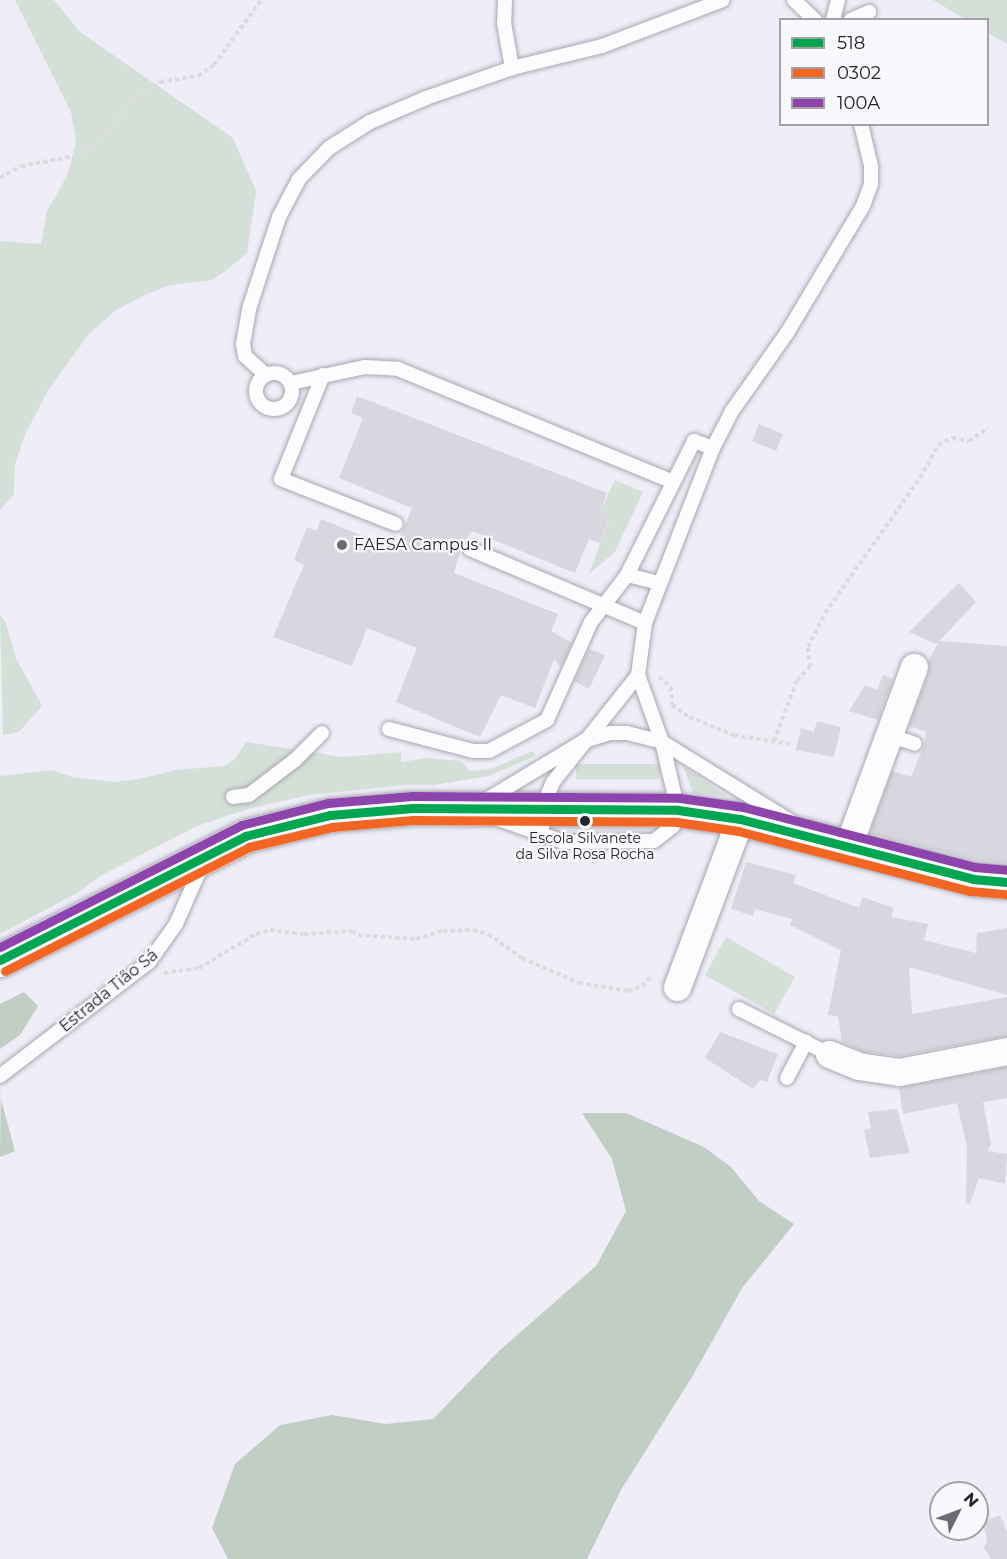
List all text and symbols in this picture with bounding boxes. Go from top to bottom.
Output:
legend [779,18,989,126]
text: 518 [837,32,865,54]
text: 0302 [837,62,881,84]
text: 100A [837,92,880,114]
place label: FAESA Campus II [354,535,492,555]
marker: FAESA Campus II [335,538,349,552]
marker: Escola Silvanete da Silva Rosa Rocha [579,815,591,827]
place label: Escola Silvanete da Silva Rosa Rocha [516,830,654,862]
street label: Estrada Tião Sá [56,945,162,1037]
north arrow [929,1481,989,1541]
text: N [960,1489,983,1511]

